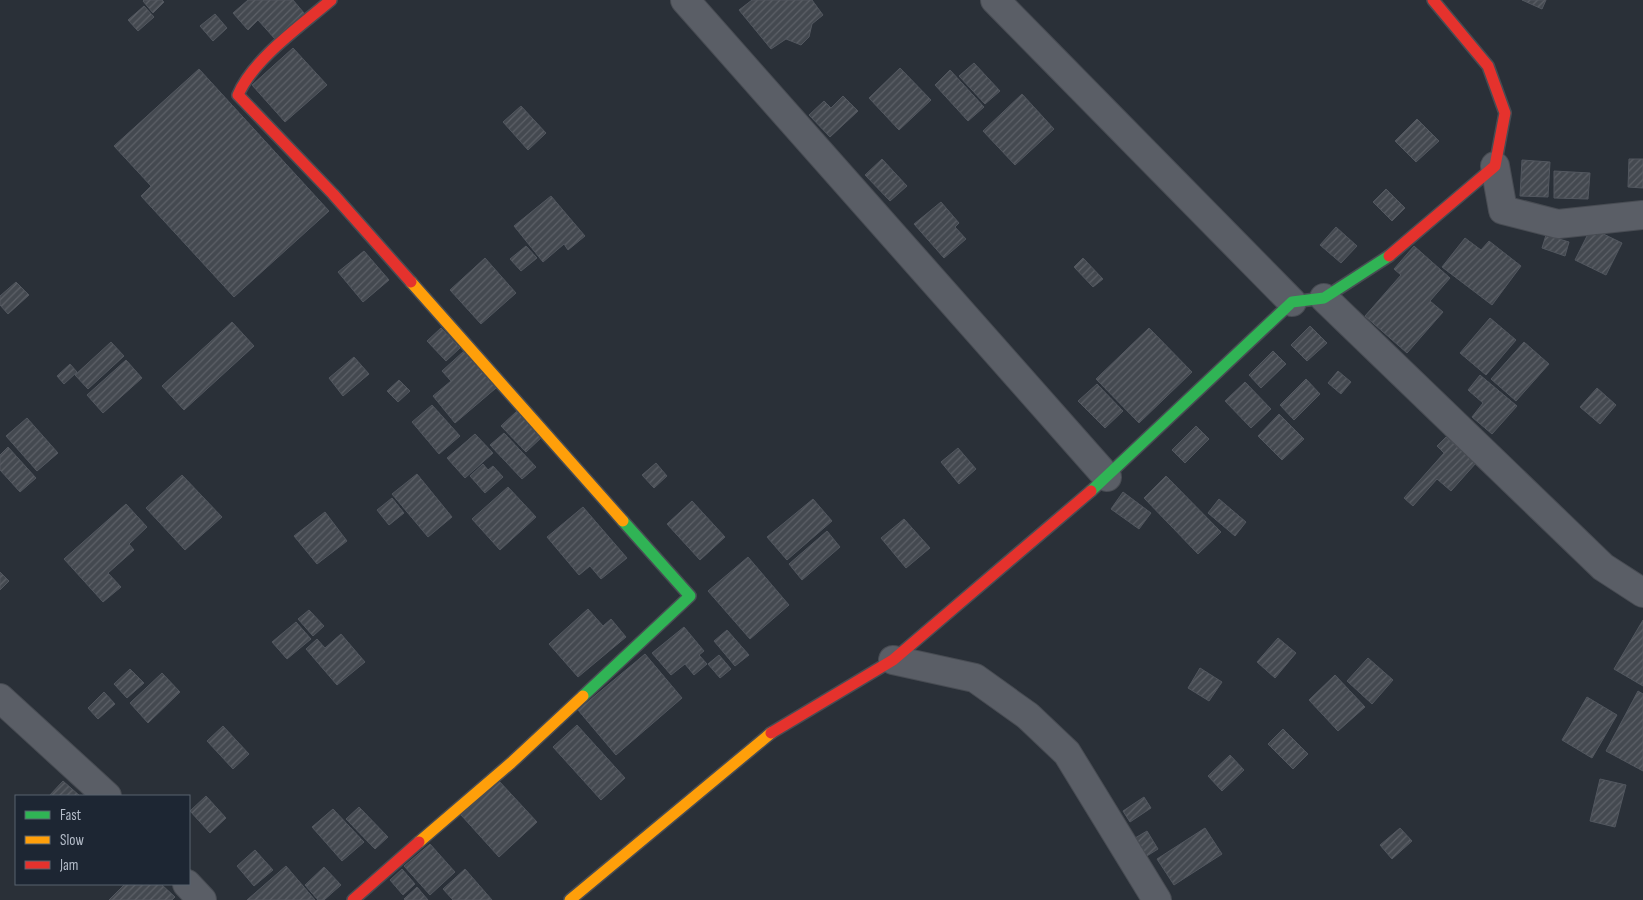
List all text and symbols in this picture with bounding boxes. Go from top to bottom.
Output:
legend [15,795,190,885]
text: Fast [60,806,82,825]
text: Slow [60,831,84,850]
text: Jam [59,856,78,875]

